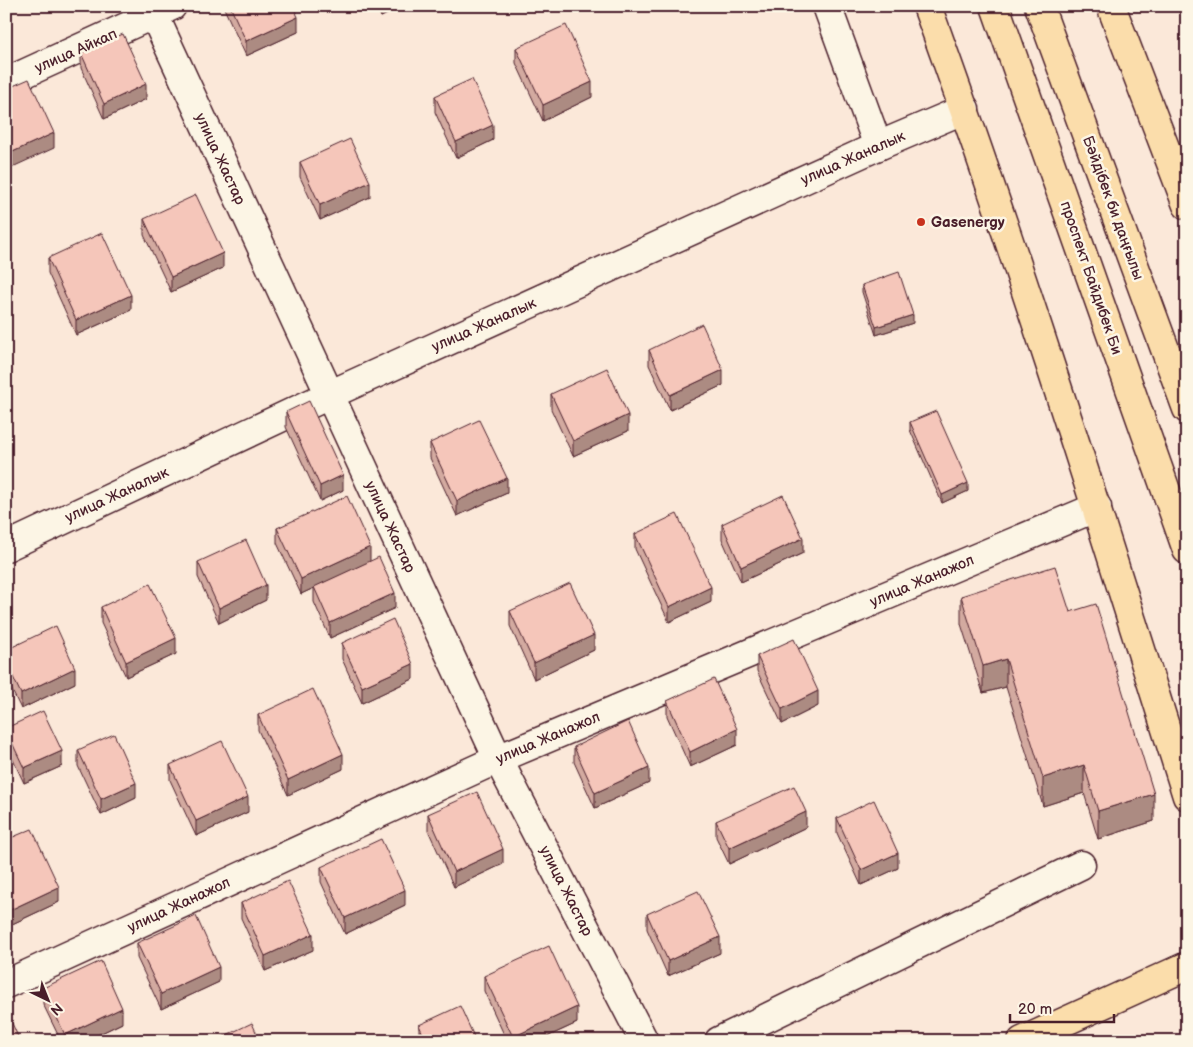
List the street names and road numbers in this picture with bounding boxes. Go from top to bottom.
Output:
street label: улица Айкап [32,24,120,78]
street label: улица Жастар [190,110,250,208]
street label: улица Жаналык [798,126,908,189]
street label: Бәйдібек би даңғылы [1078,134,1148,282]
street label: проспект Байдибек Би [1056,199,1126,357]
street label: улица Жаналык [429,293,539,356]
street label: улица Жаналык [62,463,172,527]
street label: улица Жастар [360,478,420,576]
street label: улица Жанажол [867,551,977,611]
street label: улица Жанажол [493,708,603,768]
street label: улица Жастар [535,843,597,940]
street label: улица Жанажол [125,873,233,937]

